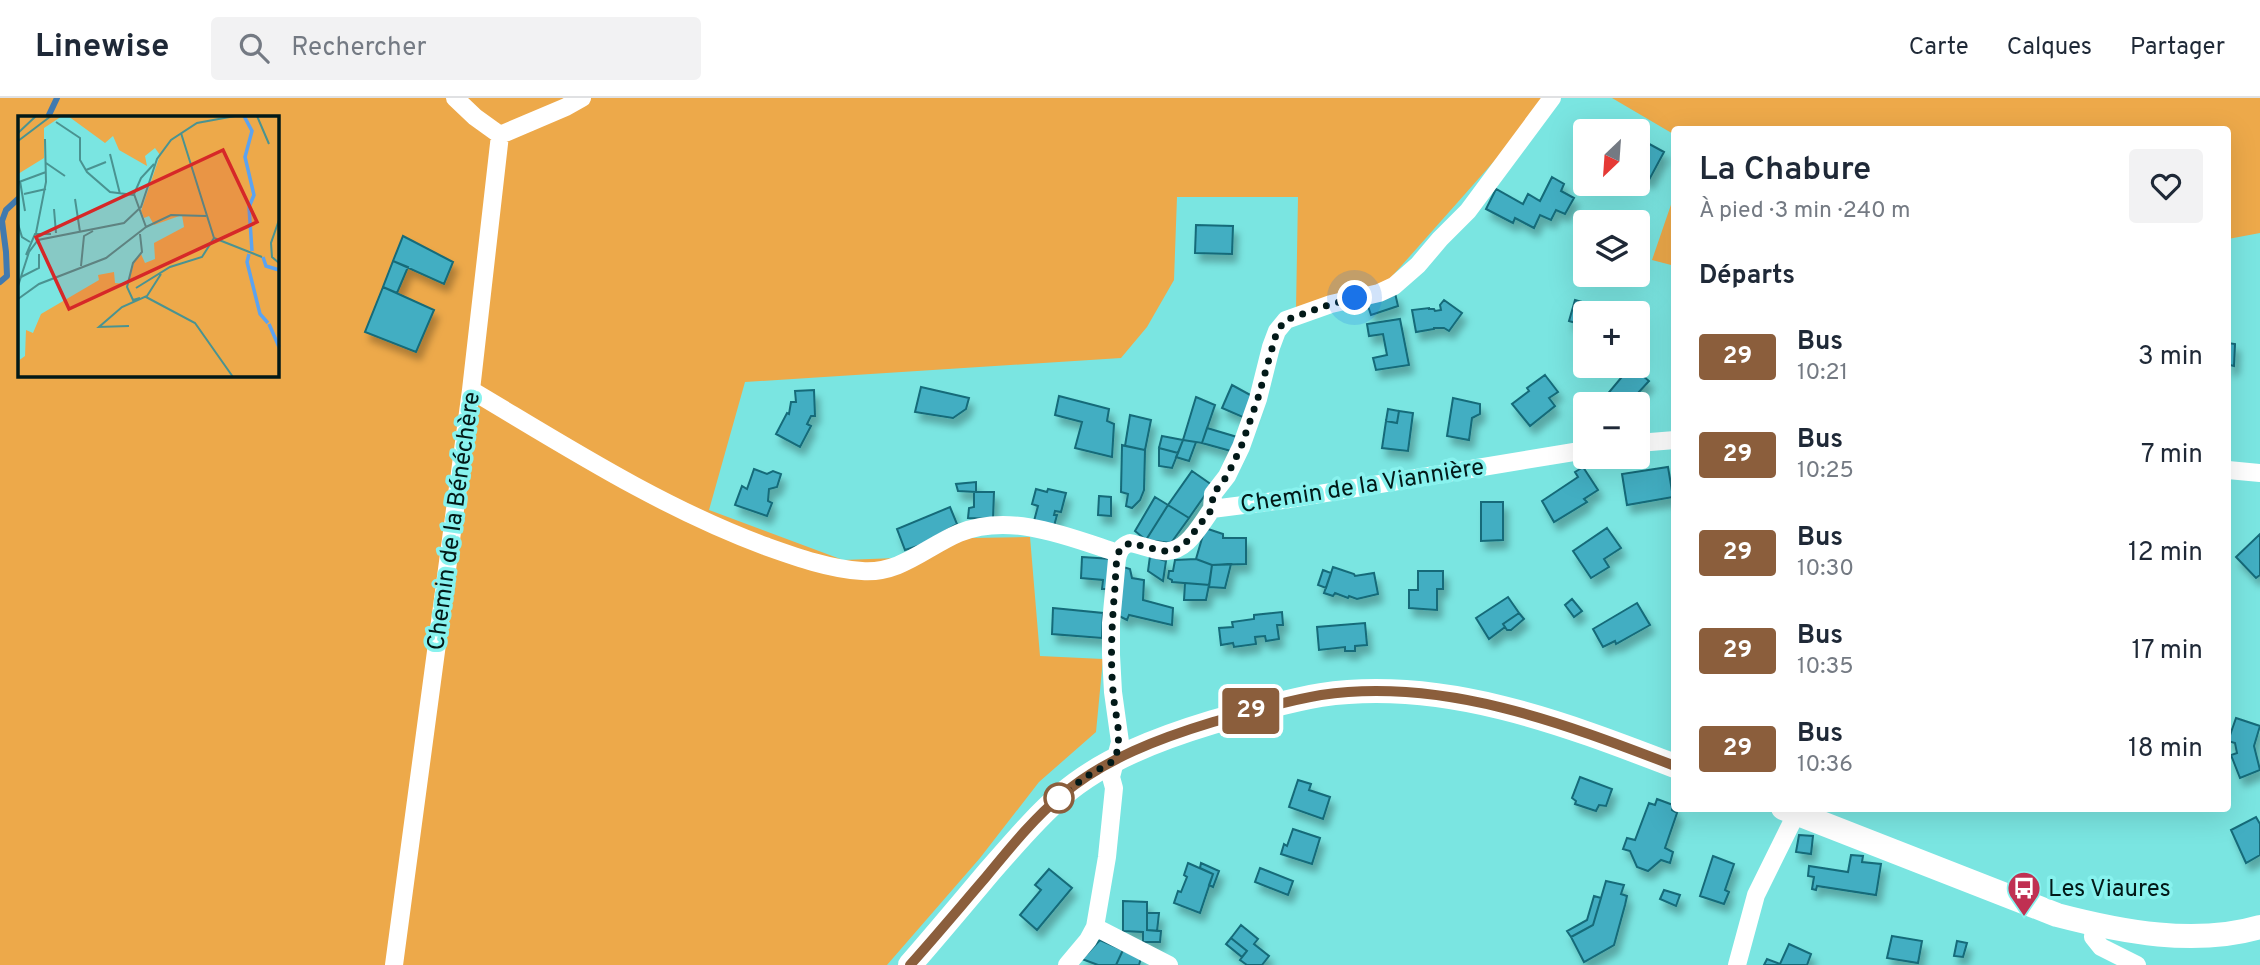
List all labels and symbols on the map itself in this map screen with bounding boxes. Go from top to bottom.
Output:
inset map [18,116,278,376]
north arrow [1573,119,1650,196]
your location [1337,280,1372,315]
street label: Chemin de la Bénéchère [422,390,488,653]
street label: Chemin de la Viannière [1238,453,1486,521]
line badge: 29 [1220,688,1282,734]
unlabelled marker [1044,783,1074,813]
bus stop icon: Les Viaures [2005,869,2043,918]
place label: Les Viaures [2048,875,2171,905]

